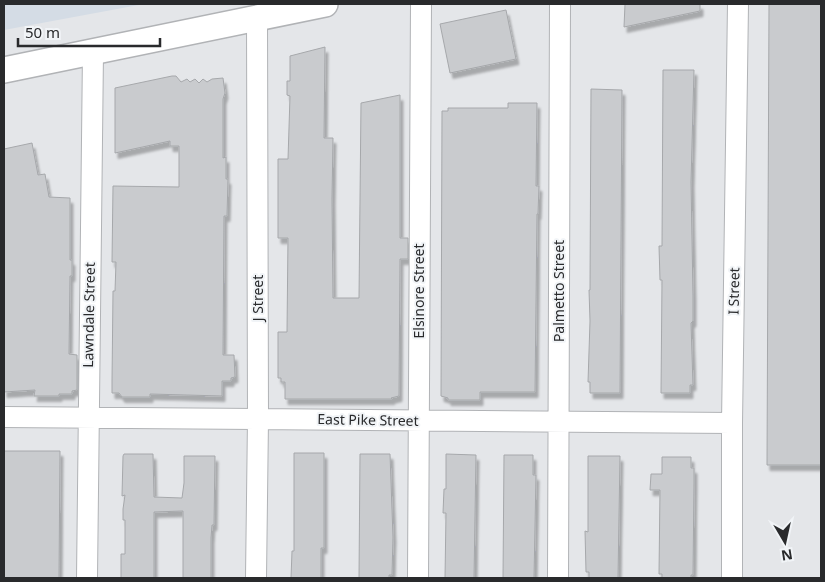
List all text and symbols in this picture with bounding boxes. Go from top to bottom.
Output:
scale bar [18,15,160,47]
text: 50 m [25,22,60,42]
street label: Palmetto Street [549,240,568,342]
street label: Elsinore Street [409,244,428,338]
street label: Lawndale Street [78,262,99,368]
street label: I Street [724,267,743,315]
street label: J Street [248,275,267,323]
street label: East Pike Street [317,409,419,430]
north arrow [760,517,810,567]
text: N [780,545,794,566]

